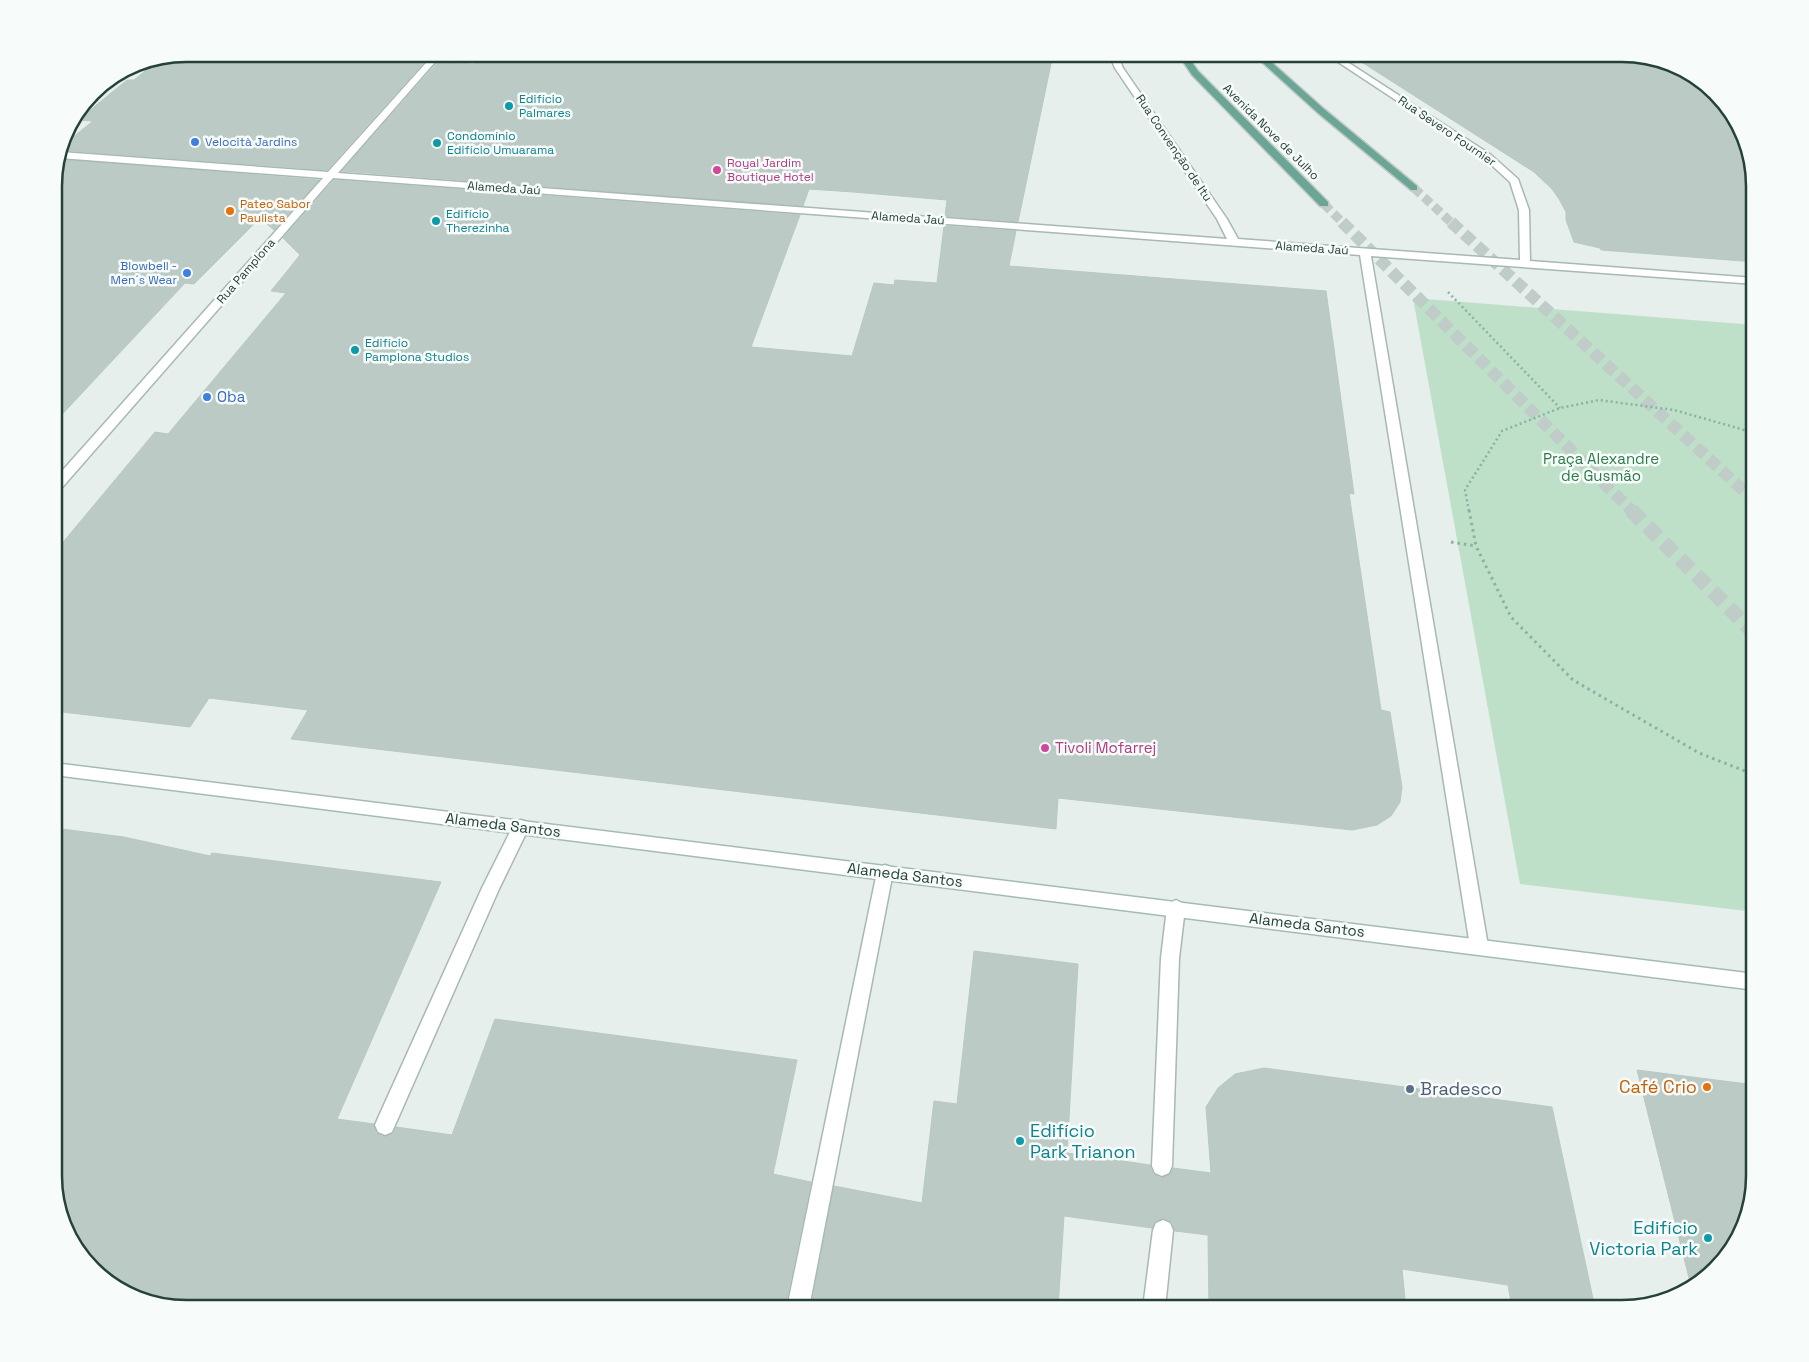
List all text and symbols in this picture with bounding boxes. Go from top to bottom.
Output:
street label: Avenida Nove de Julho [1219,80,1323,184]
place label: Edifício Palmares [519,91,571,121]
street label: Rua Convenção de Itu [1132,91,1216,205]
street label: Rua Severo Fournier [1395,92,1499,170]
marker: Edifício Palmares [503,100,515,112]
place label: Condomínio Edifício Umuarama [447,128,554,158]
place label: Velocità Jardins [205,134,297,150]
marker: Velocità Jardins [189,136,201,148]
marker: Condomínio Edifício Umuarama [431,137,443,149]
place label: Royal Jardim Boutique Hotel [727,155,814,185]
marker: Royal Jardim Boutique Hotel [711,164,723,176]
street label: Alameda Jaú [467,177,541,199]
place label: Pateo Sabor Paulista [240,196,311,226]
marker: Pateo Sabor Paulista [224,205,236,217]
place label: Edifício Therezinha [446,206,510,236]
street label: Alameda Jaú [871,207,945,229]
marker: Edifício Therezinha [430,215,442,227]
street label: Rua Pamplona [213,235,279,307]
street label: Alameda Jaú [1275,237,1349,259]
place label: Blowbell - Men´s Wear [111,258,177,288]
marker: Blowbell - Men´s Wear [181,267,193,279]
place label: Edifício Pamplona Studios [365,335,469,365]
marker: Edifício Pamplona Studios [349,344,361,356]
place label: Oba [217,387,246,406]
marker: Oba [201,391,213,403]
park label: Praça Alexandre de Gusmão [1543,449,1659,485]
place label: Tivoli Mofarrej [1055,738,1156,757]
marker: Tivoli Mofarrej [1039,742,1051,754]
street label: Alameda Santos [444,808,562,841]
street label: Alameda Santos [846,858,964,891]
street label: Alameda Santos [1248,908,1366,941]
place label: Café Crio [1619,1075,1697,1098]
place label: Bradesco [1420,1077,1502,1100]
marker: Café Crio [1701,1081,1713,1093]
marker: Bradesco [1404,1083,1416,1095]
place label: Edifício Park Trianon [1030,1119,1136,1163]
marker: Edifício Park Trianon [1014,1135,1026,1147]
place label: Edifício Victoria Park [1589,1216,1698,1260]
marker: Edifício Victoria Park [1702,1232,1714,1244]

